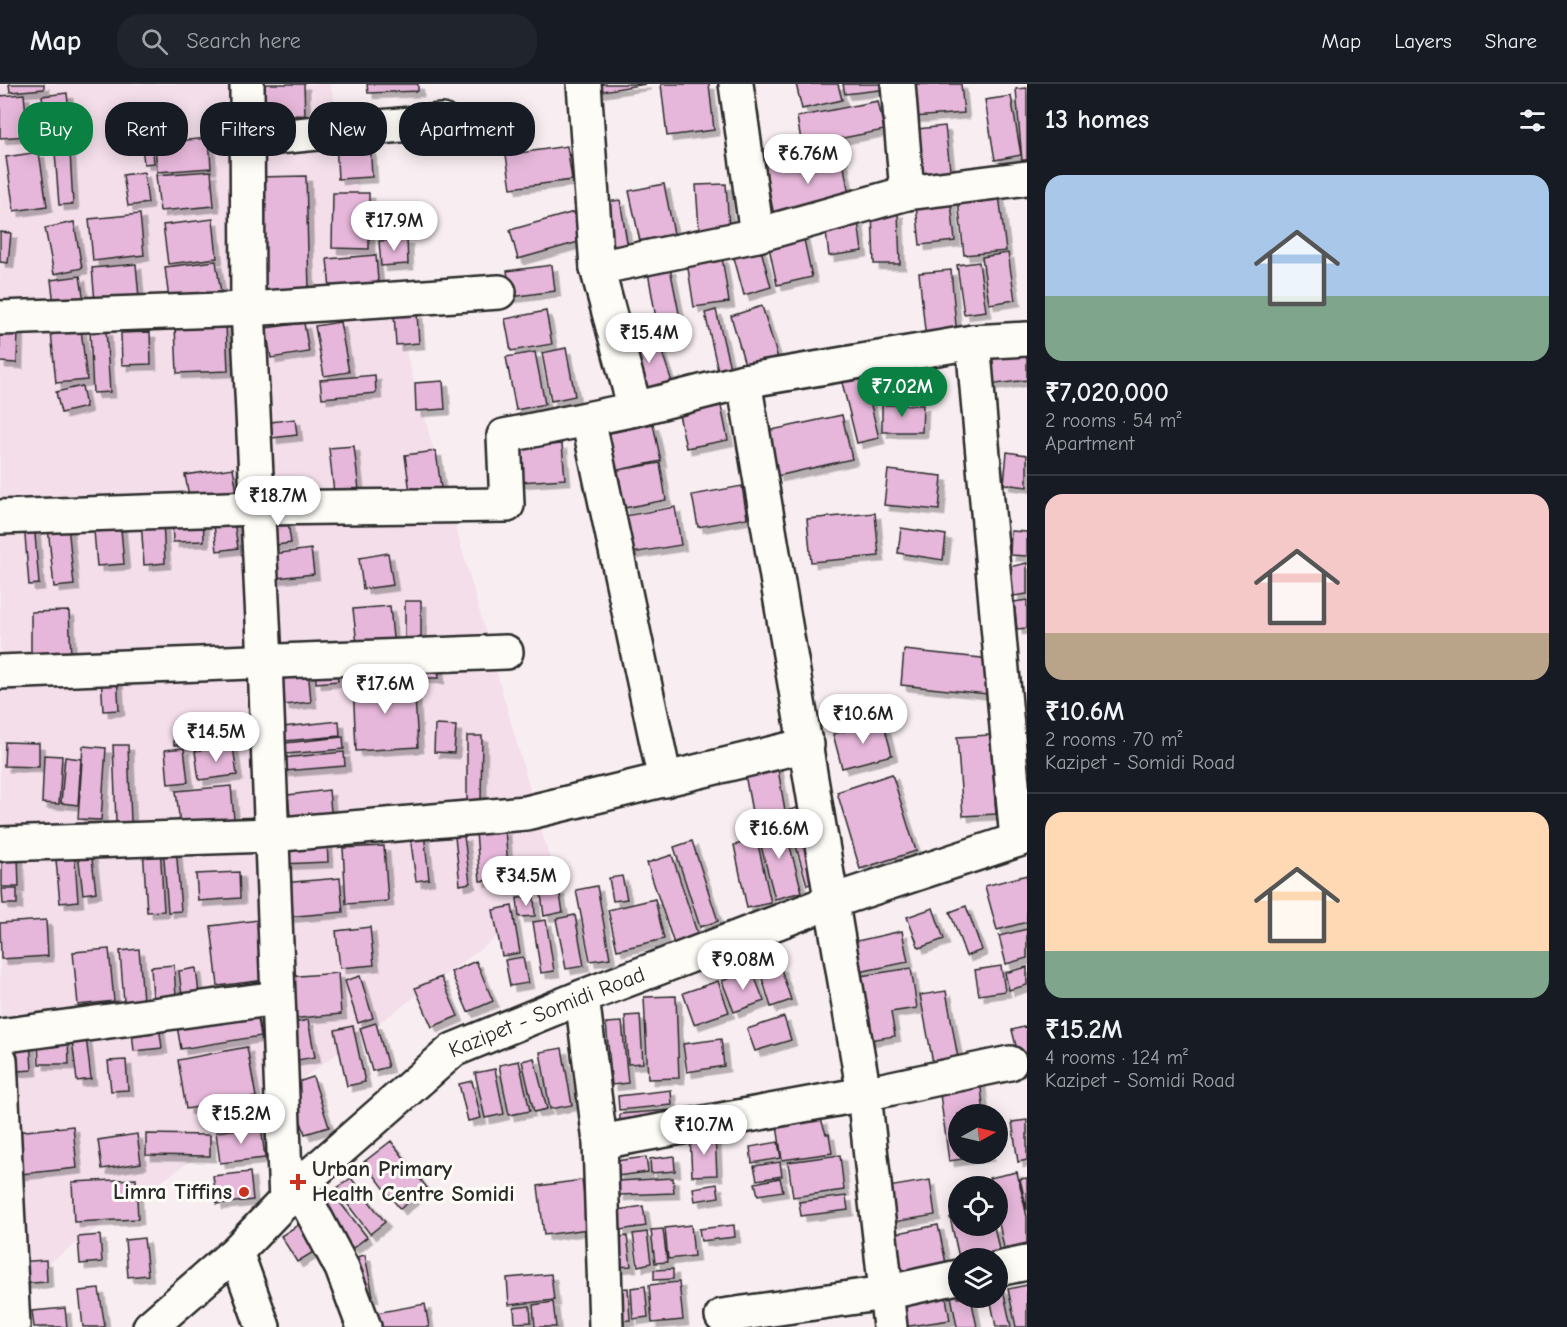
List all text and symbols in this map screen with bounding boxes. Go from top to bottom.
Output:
search box [117,14,537,68]
text: Map [30,25,81,57]
icon: search [138,25,171,58]
text: Search here [186,28,301,54]
text: Map [1322,29,1361,53]
text: Layers [1394,29,1452,53]
text: Share [1485,29,1537,53]
chip: Buy [18,102,93,156]
chip: Rent [105,102,188,156]
chip: Filters [200,102,296,156]
chip: New [308,102,387,156]
chip: Apartment [399,102,535,156]
icon: filters [1516,104,1549,137]
text: 13 homes [1045,105,1149,135]
pin: ₹6.76M [759,134,857,185]
text: ₹6.76M [778,142,838,165]
pin: ₹17.9M [345,201,443,252]
text: ₹17.9M [365,209,423,232]
icon: home [1243,214,1351,322]
pin: ₹15.4M [600,313,698,364]
text: ₹15.4M [619,321,679,344]
pin: ₹7.02M [853,367,951,418]
text: ₹7.02M [871,375,933,398]
text: ₹7,020,000 [1045,378,1169,408]
text: 2 rooms · 54 m² [1045,409,1181,432]
text: Apartment [1045,432,1135,455]
pin: ₹18.7M [229,476,327,527]
text: ₹18.7M [249,484,307,507]
icon: home [1243,533,1351,641]
pin: ₹17.6M [336,664,434,715]
text: ₹17.6M [356,672,414,695]
pin: ₹10.6M [814,694,912,745]
text: ₹10.6M [1045,697,1124,727]
text: ₹10.6M [833,702,893,725]
pin: ₹14.5M [167,712,265,763]
text: ₹14.5M [187,720,245,743]
text: 2 rooms · 70 m² [1045,728,1182,751]
text: Kazipet - Somidi Road [1045,751,1235,774]
pin: ₹16.6M [730,809,828,860]
text: ₹16.6M [749,817,809,840]
icon: home [1243,851,1351,959]
pin: ₹34.5M [477,856,575,907]
text: ₹34.5M [495,864,557,887]
pin: ₹9.08M [694,940,792,991]
text: ₹9.08M [711,948,775,971]
street label: Kazipet - Somidi Road [445,961,649,1063]
text: ₹15.2M [1045,1015,1123,1045]
text: 4 rooms · 124 m² [1045,1046,1188,1069]
text: Kazipet - Somidi Road [1045,1069,1235,1092]
pin: ₹15.2M [192,1094,290,1145]
text: ₹15.2M [211,1102,271,1125]
north arrow [948,1104,1008,1164]
map controls [948,1104,1008,1308]
pin: ₹10.7M [655,1105,753,1156]
text: ₹10.7M [674,1113,734,1136]
place label: Urban Primary Health Centre Somidi [312,1156,515,1207]
marker: Urban Primary Health Centre Somidi [289,1173,307,1191]
button: locate [948,1176,1008,1236]
place label: Limra Tiffins [113,1179,232,1205]
marker: Limra Tiffins [237,1185,251,1199]
button: layers [948,1248,1008,1308]

